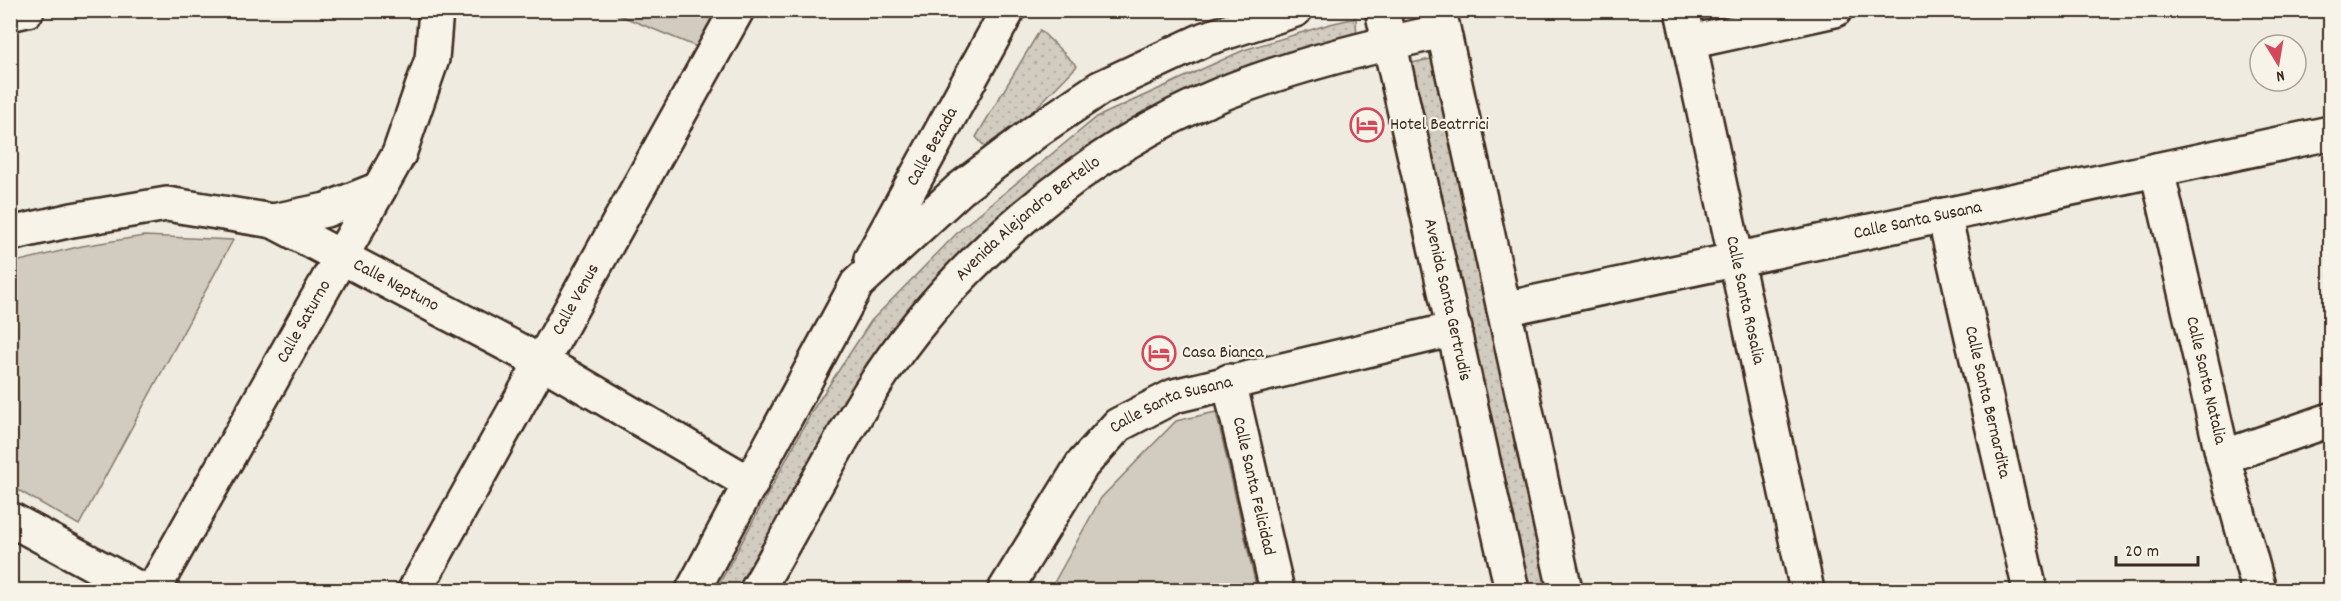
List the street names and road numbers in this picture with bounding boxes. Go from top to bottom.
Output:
street label: Calle Bezada [901,102,965,191]
street label: Avenida Alejandro Bertello [950,150,1106,287]
street label: Calle Santa Susana [1851,195,1985,247]
street label: Avenida Santa Gertrudis [1417,216,1477,384]
street label: Calle Santa Rosalia [1719,234,1771,367]
street label: Calle Neptuno [348,253,443,319]
street label: Calle Venus [546,259,606,340]
street label: Calle Saturno [271,276,338,368]
street label: Calle Santa Natalia [2179,314,2232,447]
street label: Calle Santa Bernardita [1957,324,2017,481]
street label: Calle Santa Susana [1103,370,1235,439]
street label: Calle Santa Felicidad [1225,415,1281,558]

